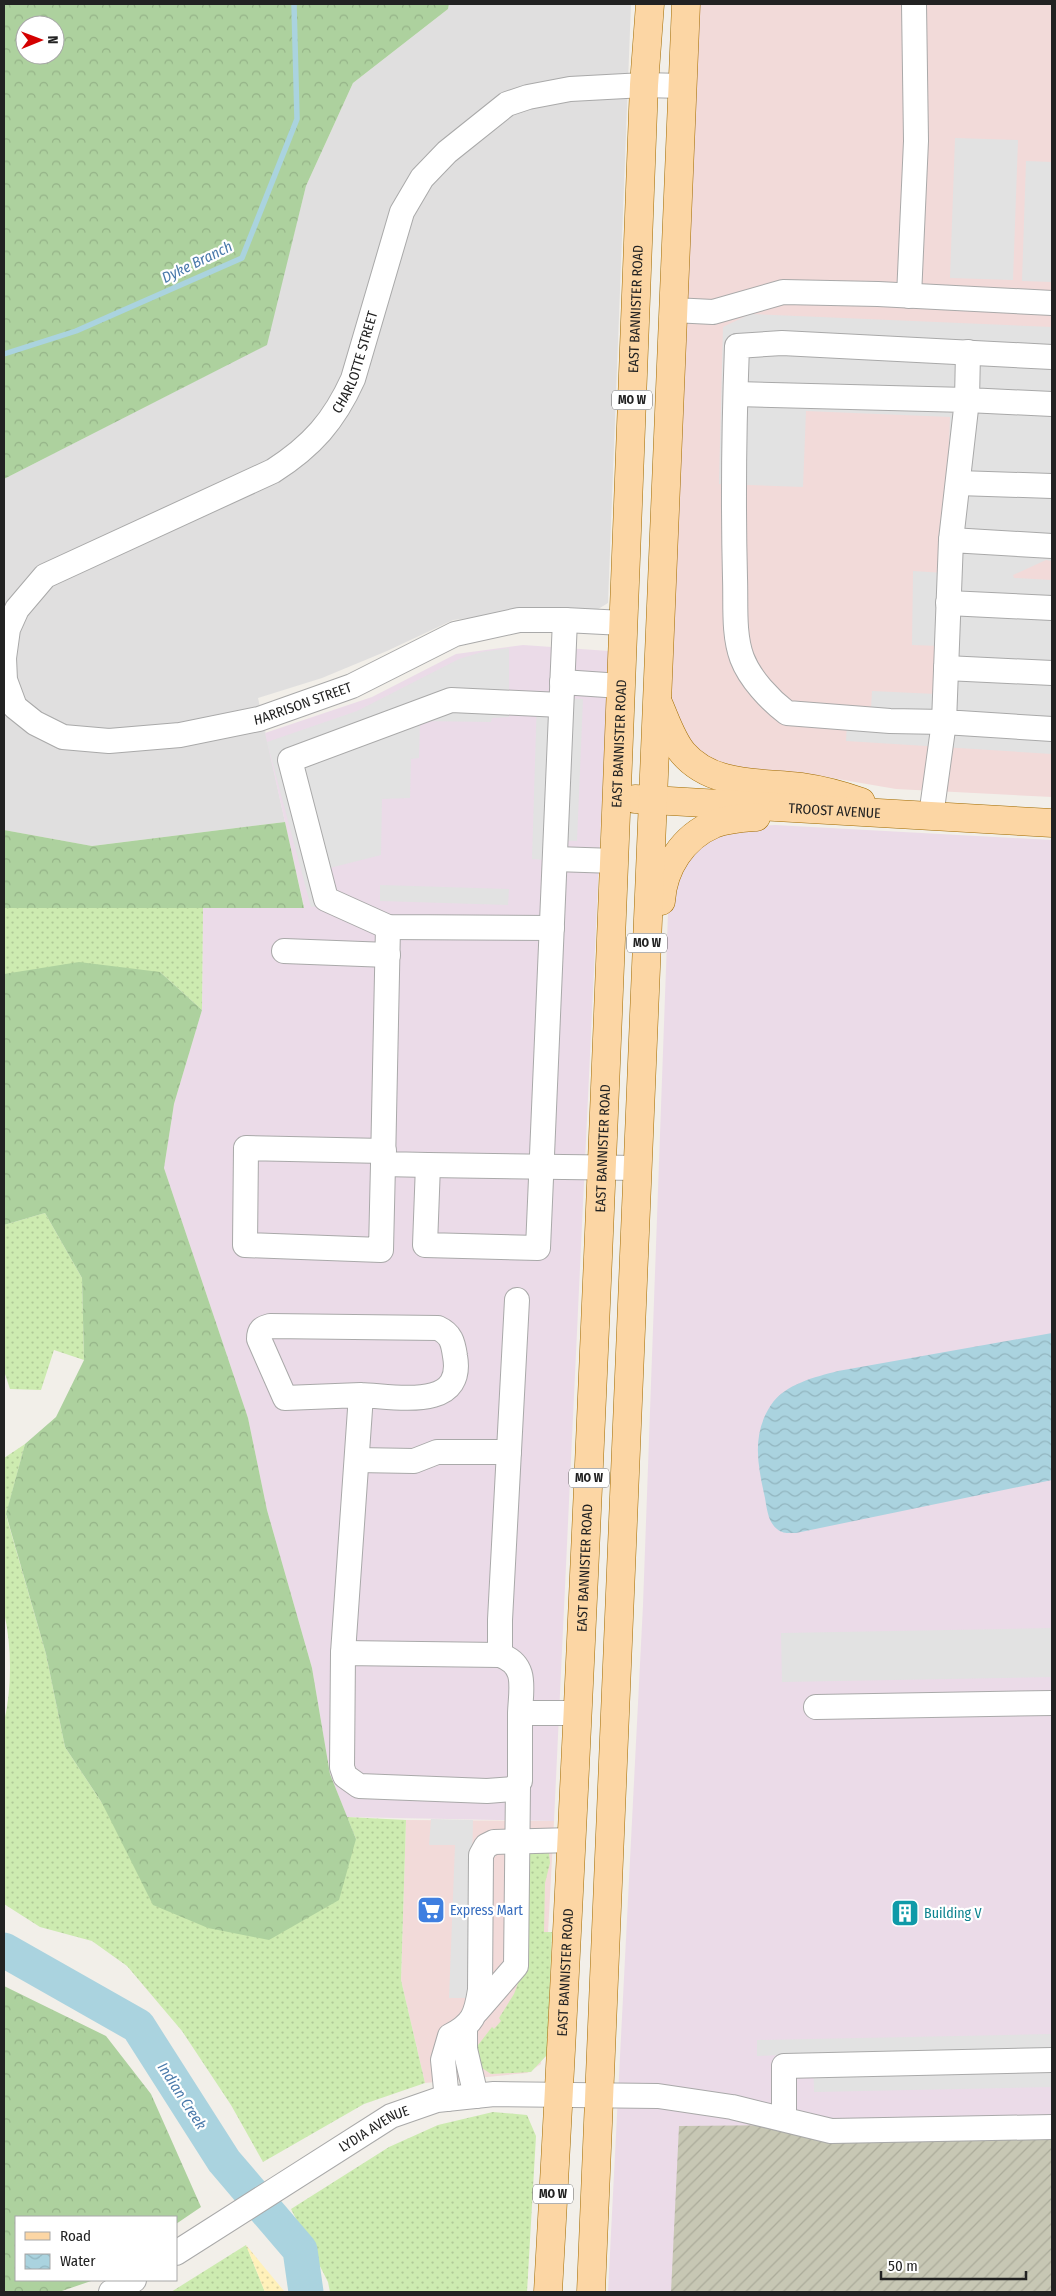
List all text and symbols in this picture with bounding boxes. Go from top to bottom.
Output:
north arrow [15,15,65,65]
text: N [44,35,61,44]
water label: Dyke Branch [159,237,235,287]
street label: EAST BANNISTER ROAD [625,245,647,373]
street label: CHARLOTTE STREET [329,309,382,417]
road number: MO W [612,390,652,410]
street label: HARRISON STREET [252,679,354,729]
street label: EAST BANNISTER ROAD [608,679,630,808]
street label: TROOST AVENUE [788,800,882,822]
road number: MO W [627,934,667,952]
street label: EAST BANNISTER ROAD [592,1084,614,1213]
road number: MO W [569,1469,609,1488]
street label: EAST BANNISTER ROAD [573,1503,596,1632]
supermarket icon: Express Mart [416,1895,446,1925]
building icon: Building V [890,1898,920,1928]
place label: Express Mart [450,1902,523,1919]
place label: Building V [924,1905,982,1922]
street label: EAST BANNISTER ROAD [554,1908,577,2037]
water label: Indian Creek [154,2059,211,2133]
street label: LYDIA AVENUE [336,2102,412,2156]
road number: MO W [533,2184,573,2204]
legend [15,2216,178,2281]
text: Road [60,2227,91,2245]
scale bar [881,2248,1026,2280]
text: Water [60,2252,96,2270]
text: 50 m [888,2257,918,2275]

